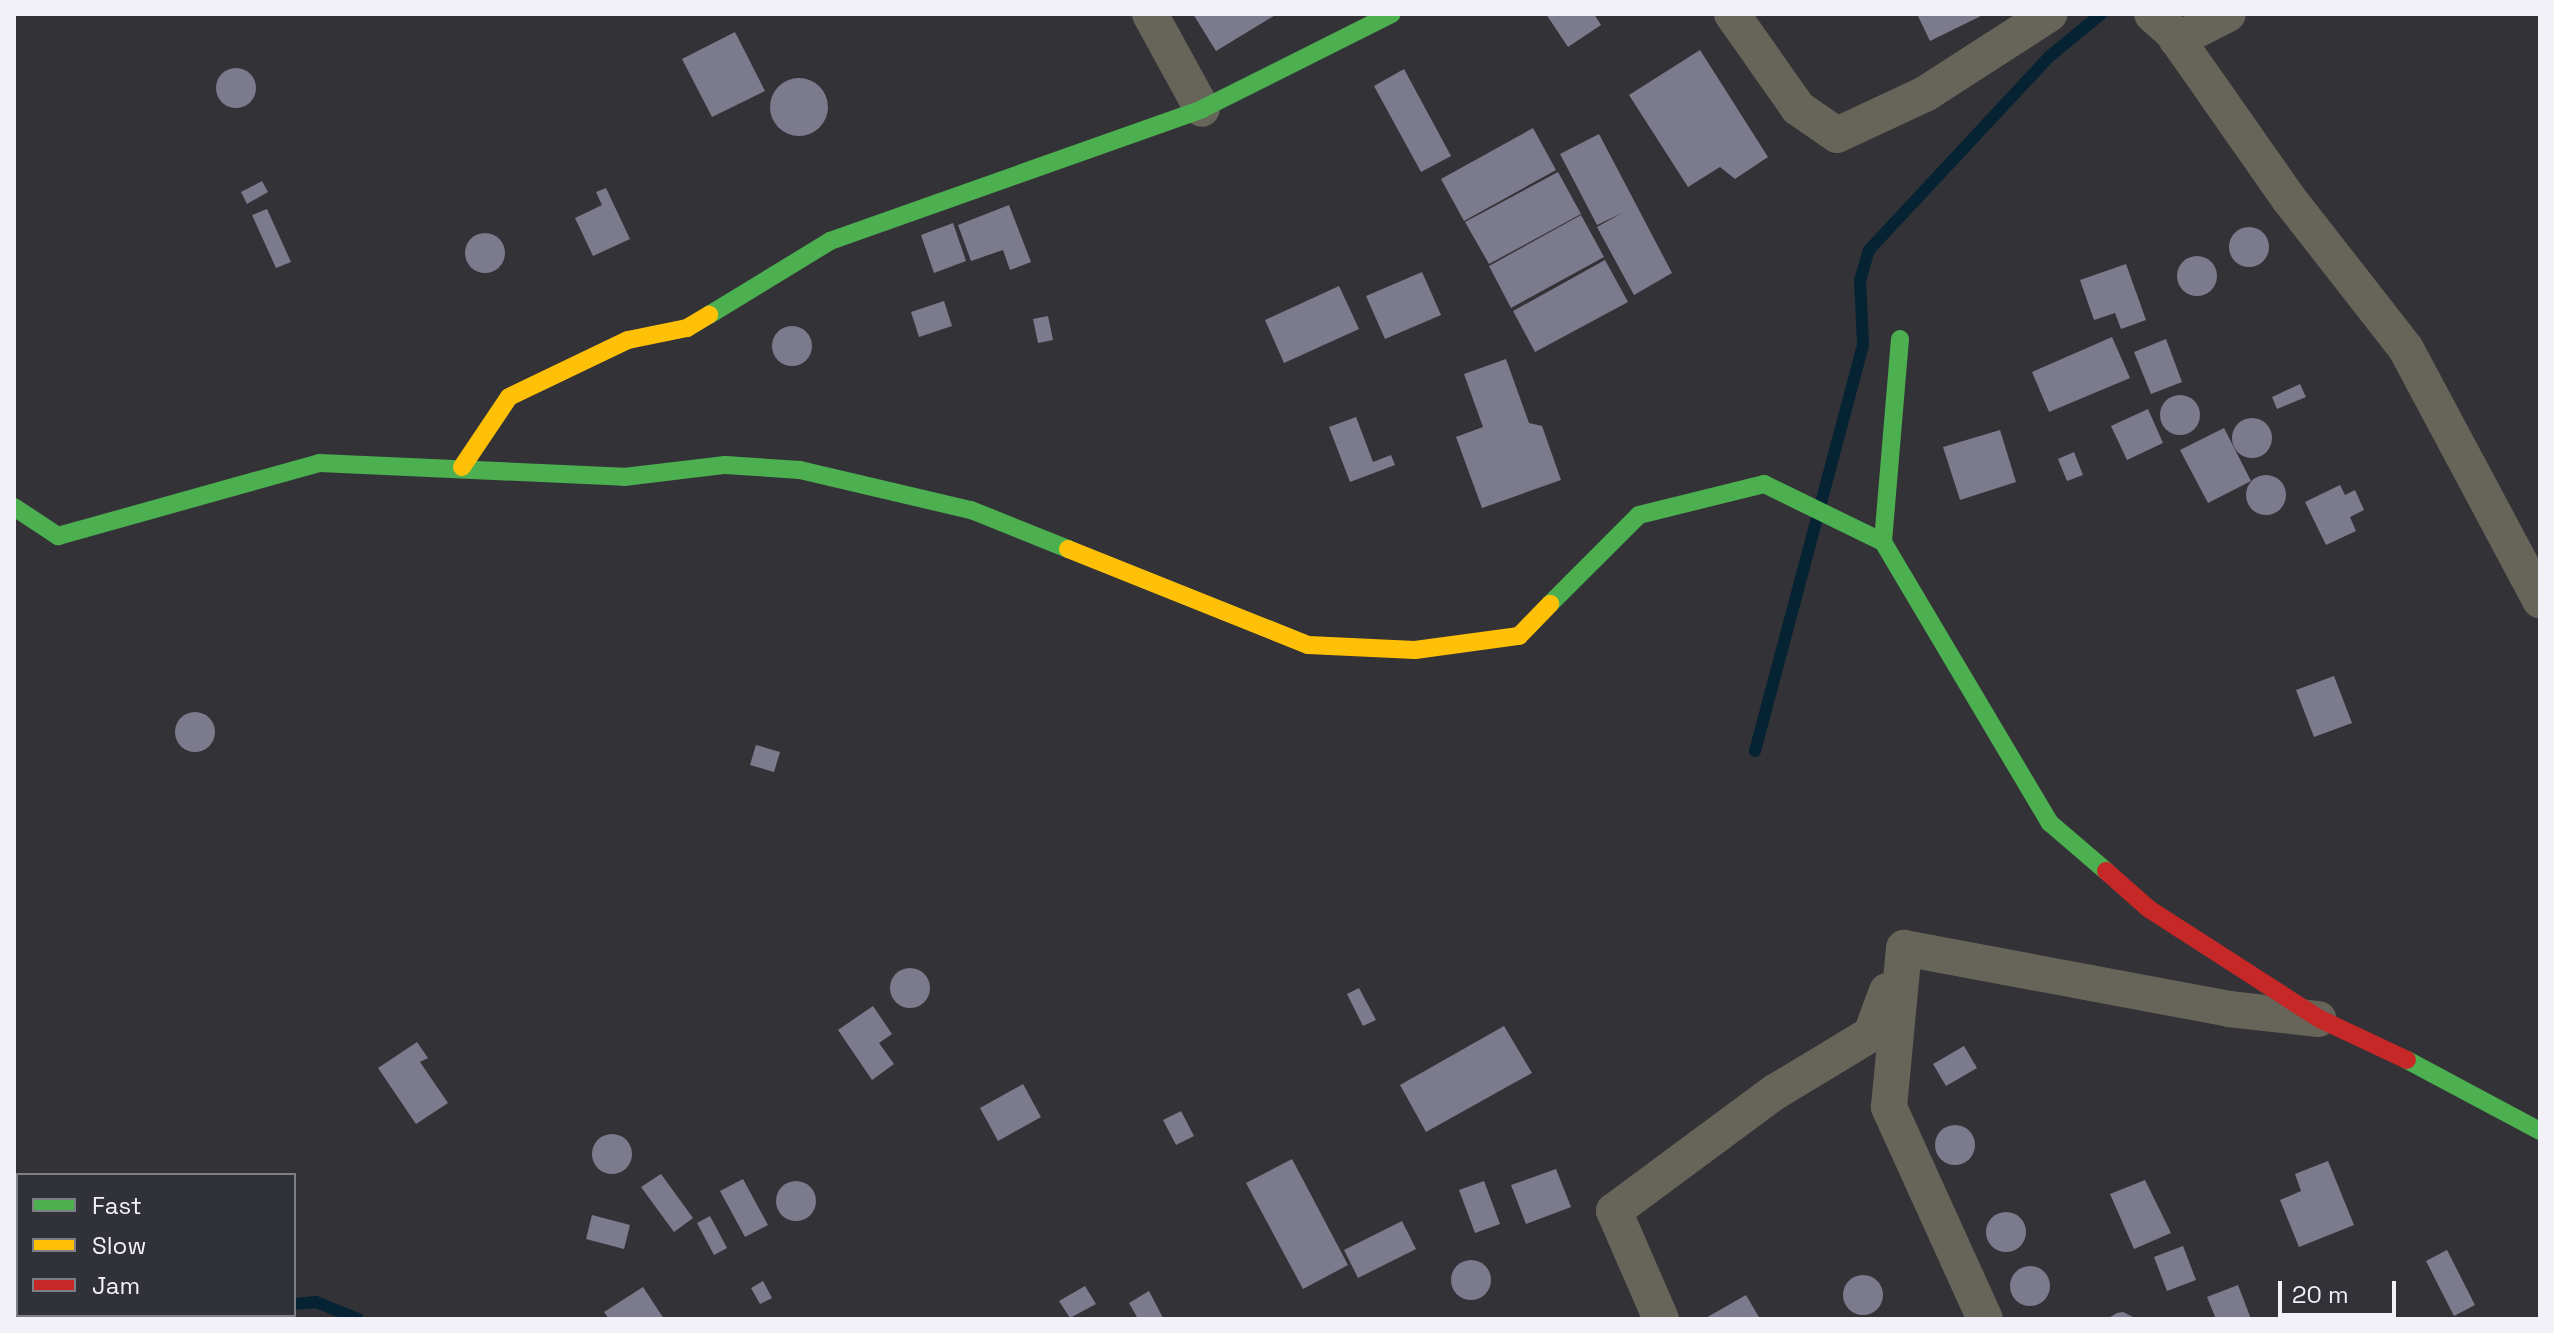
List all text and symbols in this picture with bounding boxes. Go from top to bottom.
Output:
legend [16,1173,296,1317]
text: Fast [92,1190,142,1221]
text: Slow [92,1230,146,1261]
scale bar [2282,1265,2400,1315]
text: Jam [92,1270,140,1301]
text: 20 m [2292,1279,2349,1310]

